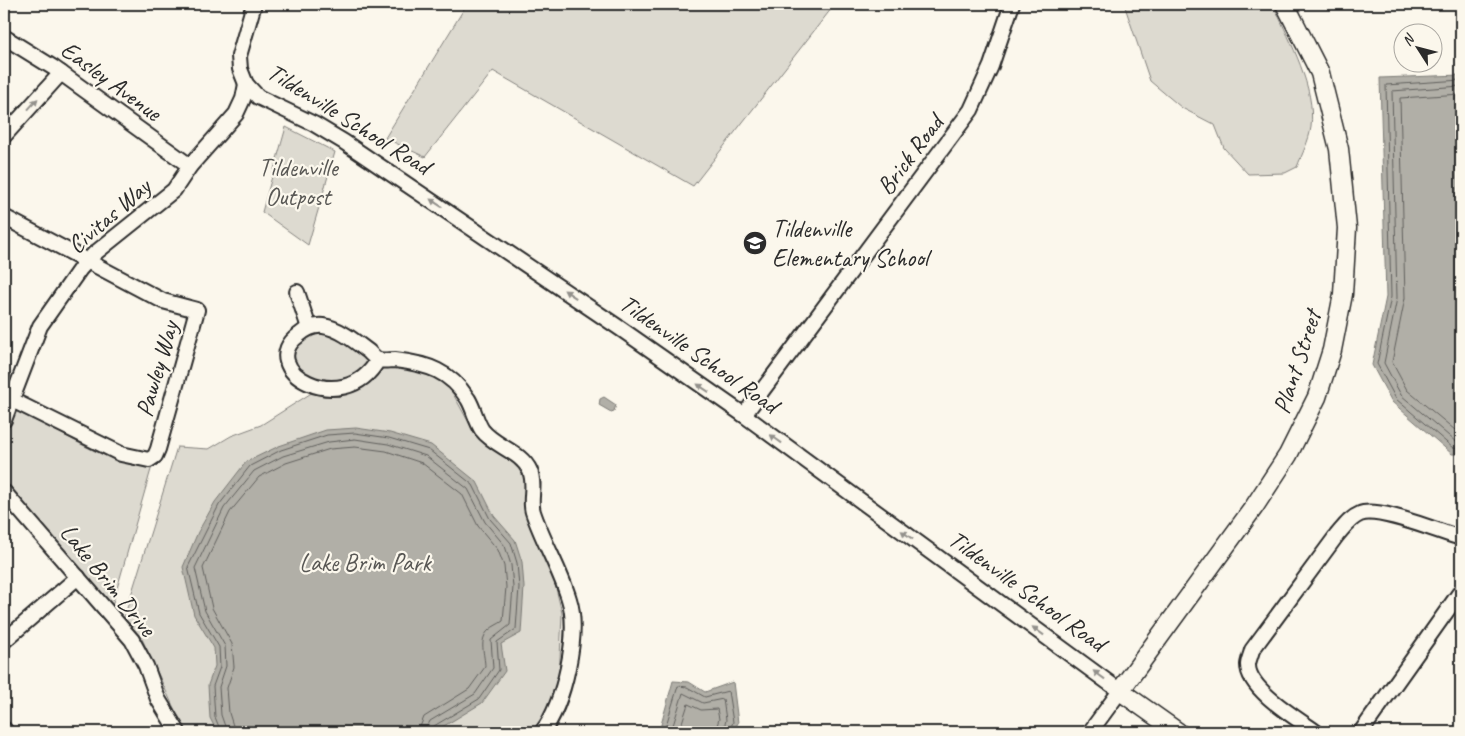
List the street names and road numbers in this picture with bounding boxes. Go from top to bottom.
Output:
street label: Easley Avenue [54,34,169,129]
street label: Tildenville School Road [261,56,440,184]
street label: Brick Road [870,105,953,201]
street label: Civitas Way [61,170,159,261]
street label: Tildenville School Road [613,287,788,423]
street label: Plant Street [1265,303,1330,418]
street label: Pawley Way [128,315,187,420]
street label: Lake Brim Drive [53,517,164,644]
street label: Tildenville School Road [942,523,1115,661]

